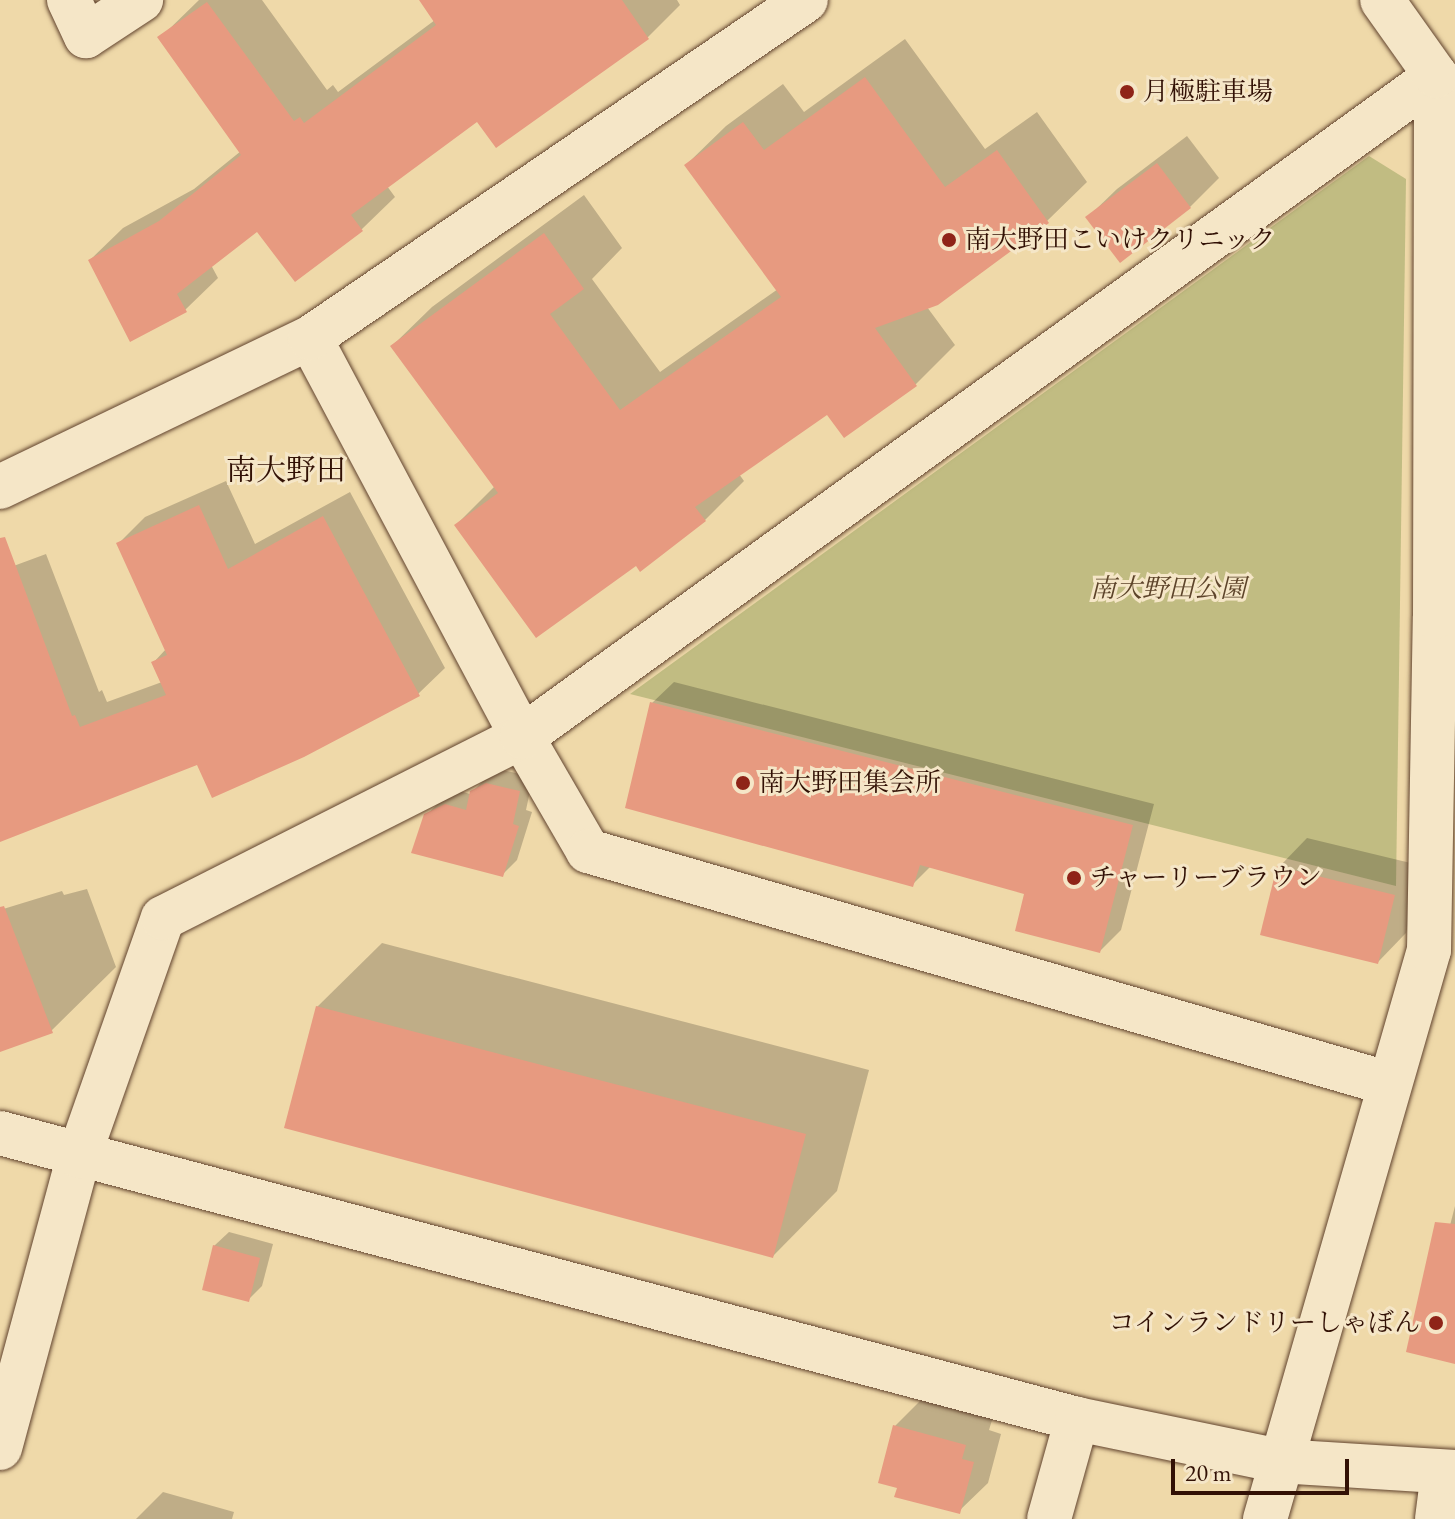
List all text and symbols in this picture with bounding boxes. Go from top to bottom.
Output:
place label: 月極駐車場 [1143,76,1273,108]
marker: 月極駐車場 [1118,83,1136,101]
place label: 南大野田こいけクリニック [965,224,1277,256]
marker: 南大野田こいけクリニック [940,231,958,249]
district label: 南大野田 [226,452,346,488]
park label: 南大野田公園 [1090,573,1246,605]
place label: 南大野田集会所 [759,767,941,799]
marker: 南大野田集会所 [734,774,752,792]
place label: チャーリーブラウン [1090,862,1324,894]
marker: チャーリーブラウン [1065,869,1083,887]
place label: コインランドリーしゃぼん [1108,1307,1420,1339]
marker: コインランドリーしゃぼん [1427,1314,1445,1332]
scale bar [1175,1443,1353,1493]
text: 20 m [1185,1457,1232,1488]

